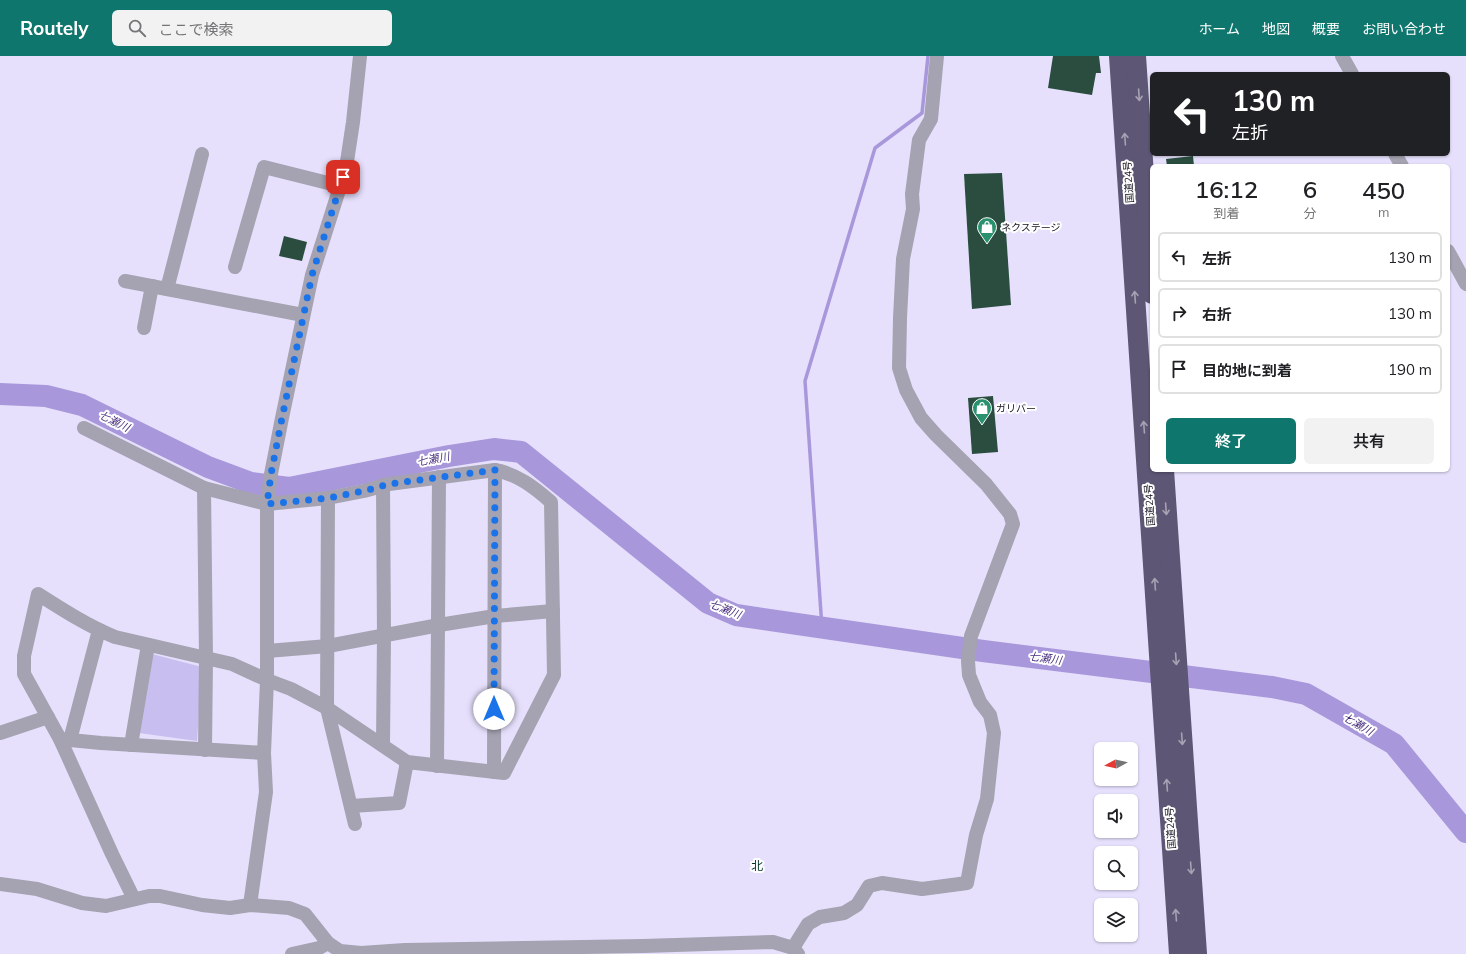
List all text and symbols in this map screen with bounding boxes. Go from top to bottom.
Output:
search box [112,10,392,46]
text: Routely [20,16,88,40]
icon: search [126,17,148,39]
text: ここで検索 [158,20,233,39]
text: ホーム [1198,20,1240,38]
text: 地図 [1262,20,1290,38]
text: 概要 [1312,20,1340,38]
text: お問い合わせ [1362,20,1446,38]
text: 130 m [1232,83,1315,118]
one-way arrow [1135,88,1142,101]
icon: left [1166,88,1218,140]
text: 左折 [1232,121,1268,144]
one-way arrow [1122,133,1129,146]
pin [326,160,360,194]
street label: 国道24号 [1121,161,1136,203]
icon: arrive [332,166,354,188]
text: 16:12 [1195,174,1258,204]
text: 6 [1303,174,1317,204]
text: 450 [1362,175,1405,205]
text: m [1378,204,1389,220]
text: 到着 [1213,205,1239,221]
text: 分 [1304,205,1317,221]
shop icon: ネクステージ [976,216,998,244]
place label: ネクステージ [1001,221,1061,234]
icon: left [1168,246,1190,268]
text: 130 m [1388,248,1432,267]
text: 左折 [1202,249,1232,268]
one-way arrow [1132,291,1139,304]
icon: right [1168,302,1190,324]
text: 130 m [1388,304,1432,323]
text: 右折 [1202,305,1232,324]
icon: arrive [1168,358,1190,380]
text: 190 m [1388,360,1432,379]
text: 目的地に到着 [1202,361,1292,380]
shop icon: ガリバー [971,397,993,425]
place label: ガリバー [996,402,1036,415]
water label: 七瀬川 [96,407,133,435]
button: 終了 [1166,418,1296,464]
button: 共有 [1304,418,1434,464]
one-way arrow [1141,421,1148,434]
water label: 七瀬川 [415,449,452,469]
street label: 国道24号 [1142,484,1157,526]
one-way arrow [1163,502,1170,515]
one-way arrow [1151,578,1158,591]
water label: 七瀬川 [707,597,744,622]
water label: 七瀬川 [1028,649,1063,667]
one-way arrow [1173,652,1180,665]
position arrow [473,688,515,730]
water label: 七瀬川 [1340,710,1377,739]
one-way arrow [1178,732,1185,745]
north arrow [1094,742,1138,786]
map controls [1094,742,1138,942]
one-way arrow [1164,779,1171,792]
button: sound [1094,794,1138,838]
street label: 国道24号 [1163,807,1178,849]
button: search [1094,846,1138,890]
district label: 北 [751,858,763,873]
one-way arrow [1187,861,1194,874]
button: layers [1094,898,1138,942]
one-way arrow [1173,909,1180,922]

